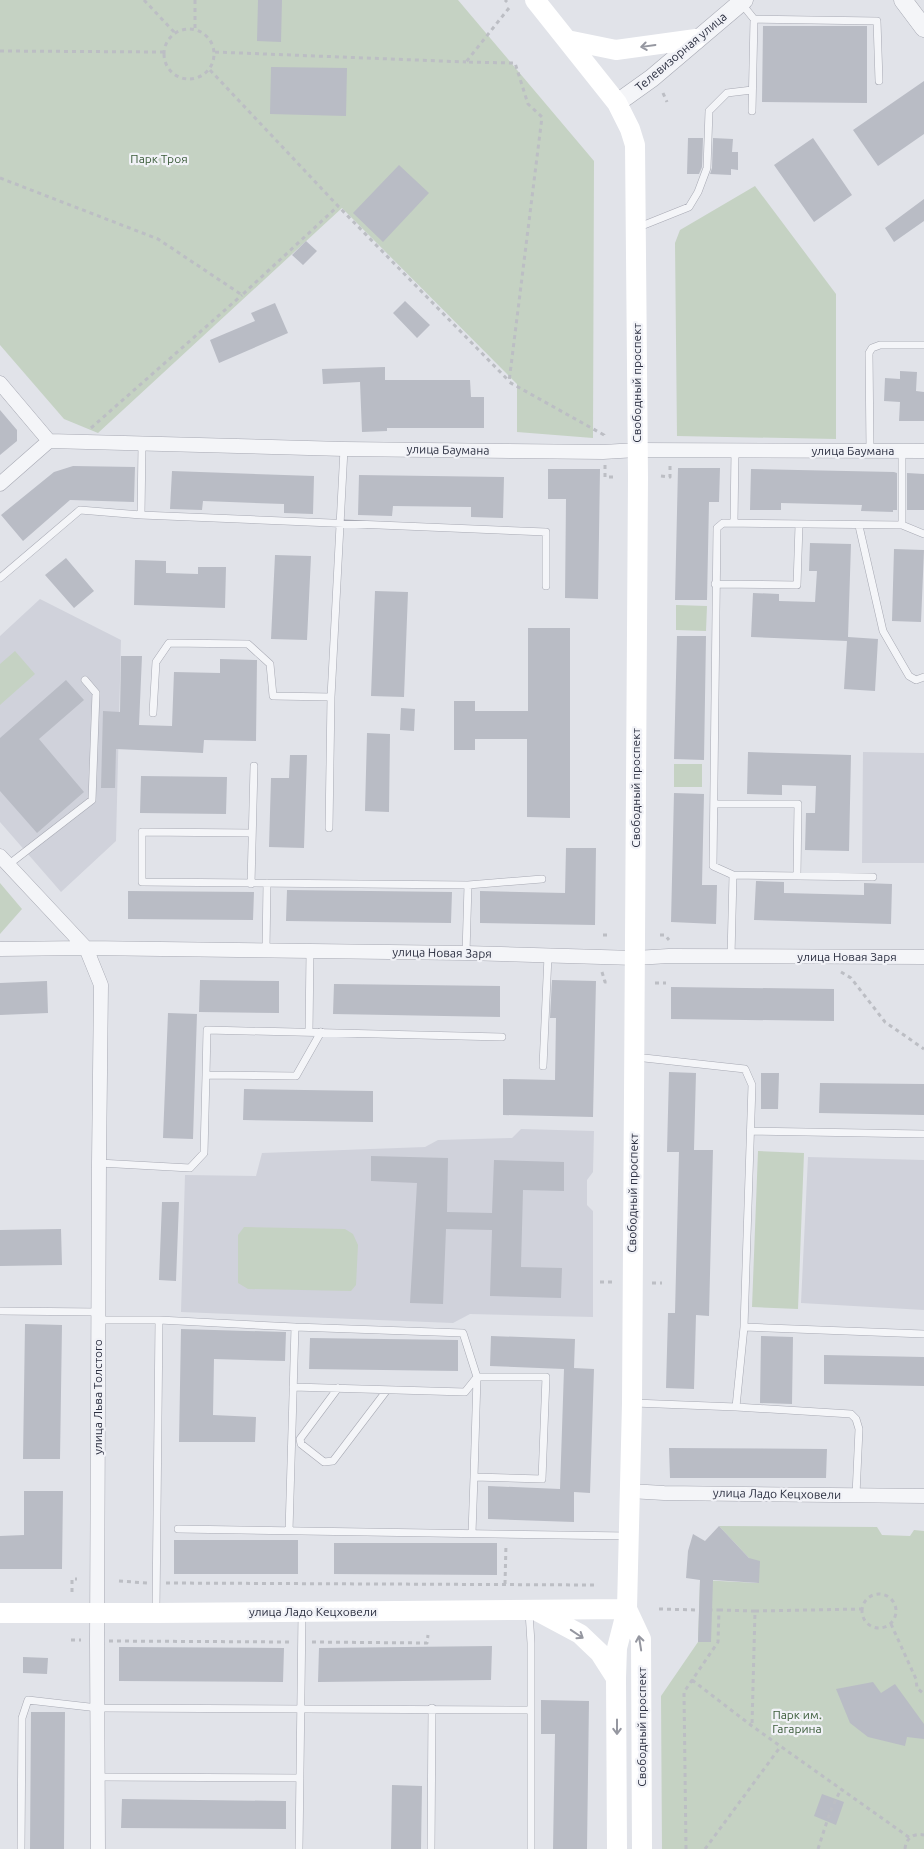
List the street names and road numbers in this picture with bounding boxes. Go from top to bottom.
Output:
street label: Телевизорная улица [632,10,729,94]
street label: Свободный проспект [630,323,643,443]
street label: улица Баумана [406,442,490,457]
street label: улица Баумана [811,444,895,457]
street label: Свободный проспект [629,728,642,848]
street label: улица Новая Заря [392,945,492,960]
street label: улица Новая Заря [797,950,897,963]
street label: Свободный проспект [625,1133,640,1253]
street label: улица Льва Толстого [91,1339,104,1455]
street label: улица Ладо Кецховели [713,1486,841,1501]
street label: улица Ладо Кецховели [249,1605,377,1618]
street label: Свободный проспект [635,1667,648,1787]

